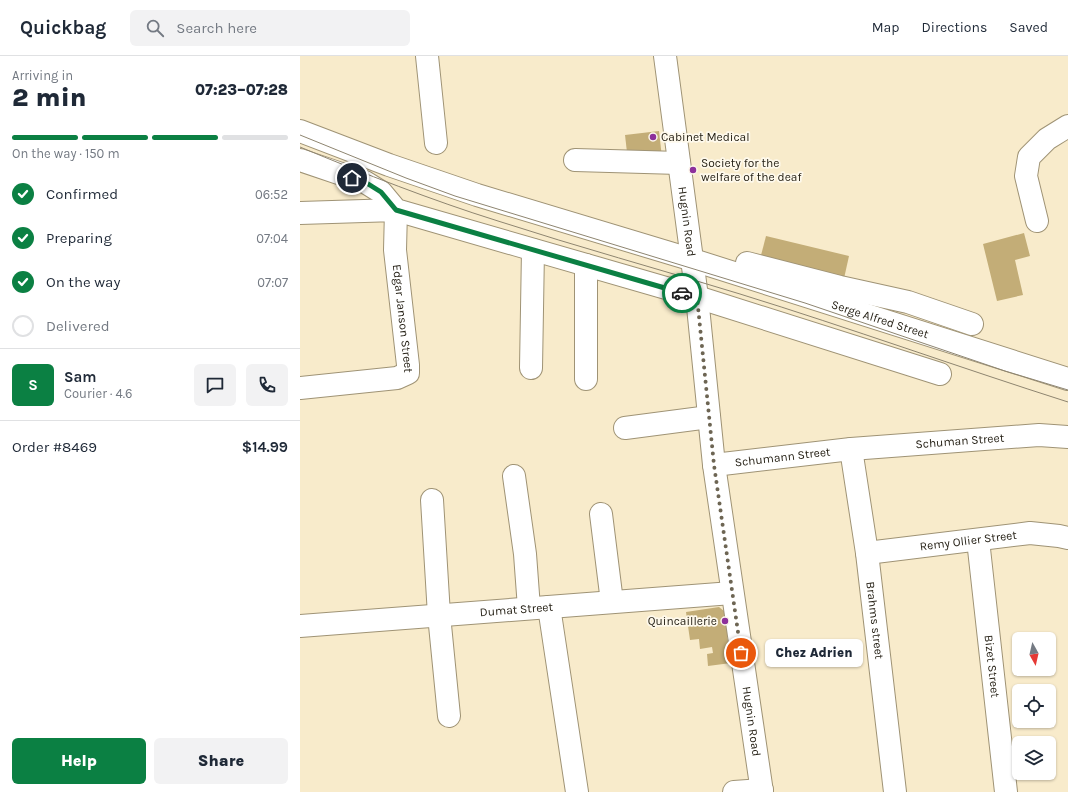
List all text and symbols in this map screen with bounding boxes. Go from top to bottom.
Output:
search box [130,10,410,46]
text: Quickbag [20,17,106,39]
icon: search [144,17,166,39]
text: Search here [176,19,257,37]
text: Map [872,19,900,36]
text: Directions [922,19,987,36]
text: Saved [1009,19,1048,36]
text: Arriving in [12,68,73,83]
text: 07:23–07:28 [195,81,288,99]
text: 2 min [12,82,87,113]
place label: Cabinet Medical [661,130,750,144]
marker: Cabinet Medical [648,132,658,142]
text: On the way · 150 m [12,146,120,161]
place label: Society for the welfare of the deaf [701,156,802,184]
pin [335,161,369,195]
marker: Society for the welfare of the deaf [688,165,698,175]
icon: home [341,167,363,189]
icon: check [12,183,34,205]
text: Confirmed [46,185,118,203]
street label: Hugnin Road [675,186,699,258]
text: 06:52 [255,187,288,202]
icon: check [12,227,34,249]
text: Preparing [46,229,112,247]
text: 07:04 [256,231,288,246]
street label: Edgar Janson Street [390,263,415,373]
icon: check [12,271,34,293]
text: On the way [46,273,120,291]
courier [662,273,702,313]
text: 07:07 [257,275,288,290]
icon: car [671,282,693,304]
street label: Serge Alfred Street [830,297,931,341]
text: Delivered [46,317,110,335]
button: chat [194,364,236,406]
button: phone [246,364,288,406]
text: Sam [64,368,97,386]
text: S [28,376,38,394]
text: Courier · 4.6 [64,386,132,401]
street label: Schuman Street [915,431,1005,451]
text: Order #8469 [12,438,97,456]
text: $14.99 [242,438,288,456]
street label: Schumann Street [734,444,832,470]
street label: Remy Ollier Street [919,528,1018,553]
street label: Brahms street [863,581,886,660]
street label: Dumat Street [479,600,554,619]
place label: Quincaillerie [648,614,717,628]
marker: Quincaillerie [720,616,730,626]
north arrow [1012,632,1056,676]
map controls [1012,632,1056,780]
street label: Bizet Street [982,634,1003,699]
pin [724,636,758,670]
callout: Chez Adrien [765,639,863,667]
icon: bag [730,642,752,664]
text: Chez Adrien [776,645,853,660]
button: locate [1012,684,1056,728]
street label: Hugnin Road [740,685,764,757]
button: layers [1012,736,1056,780]
button: Help [12,738,146,784]
button: Share [154,738,288,784]

